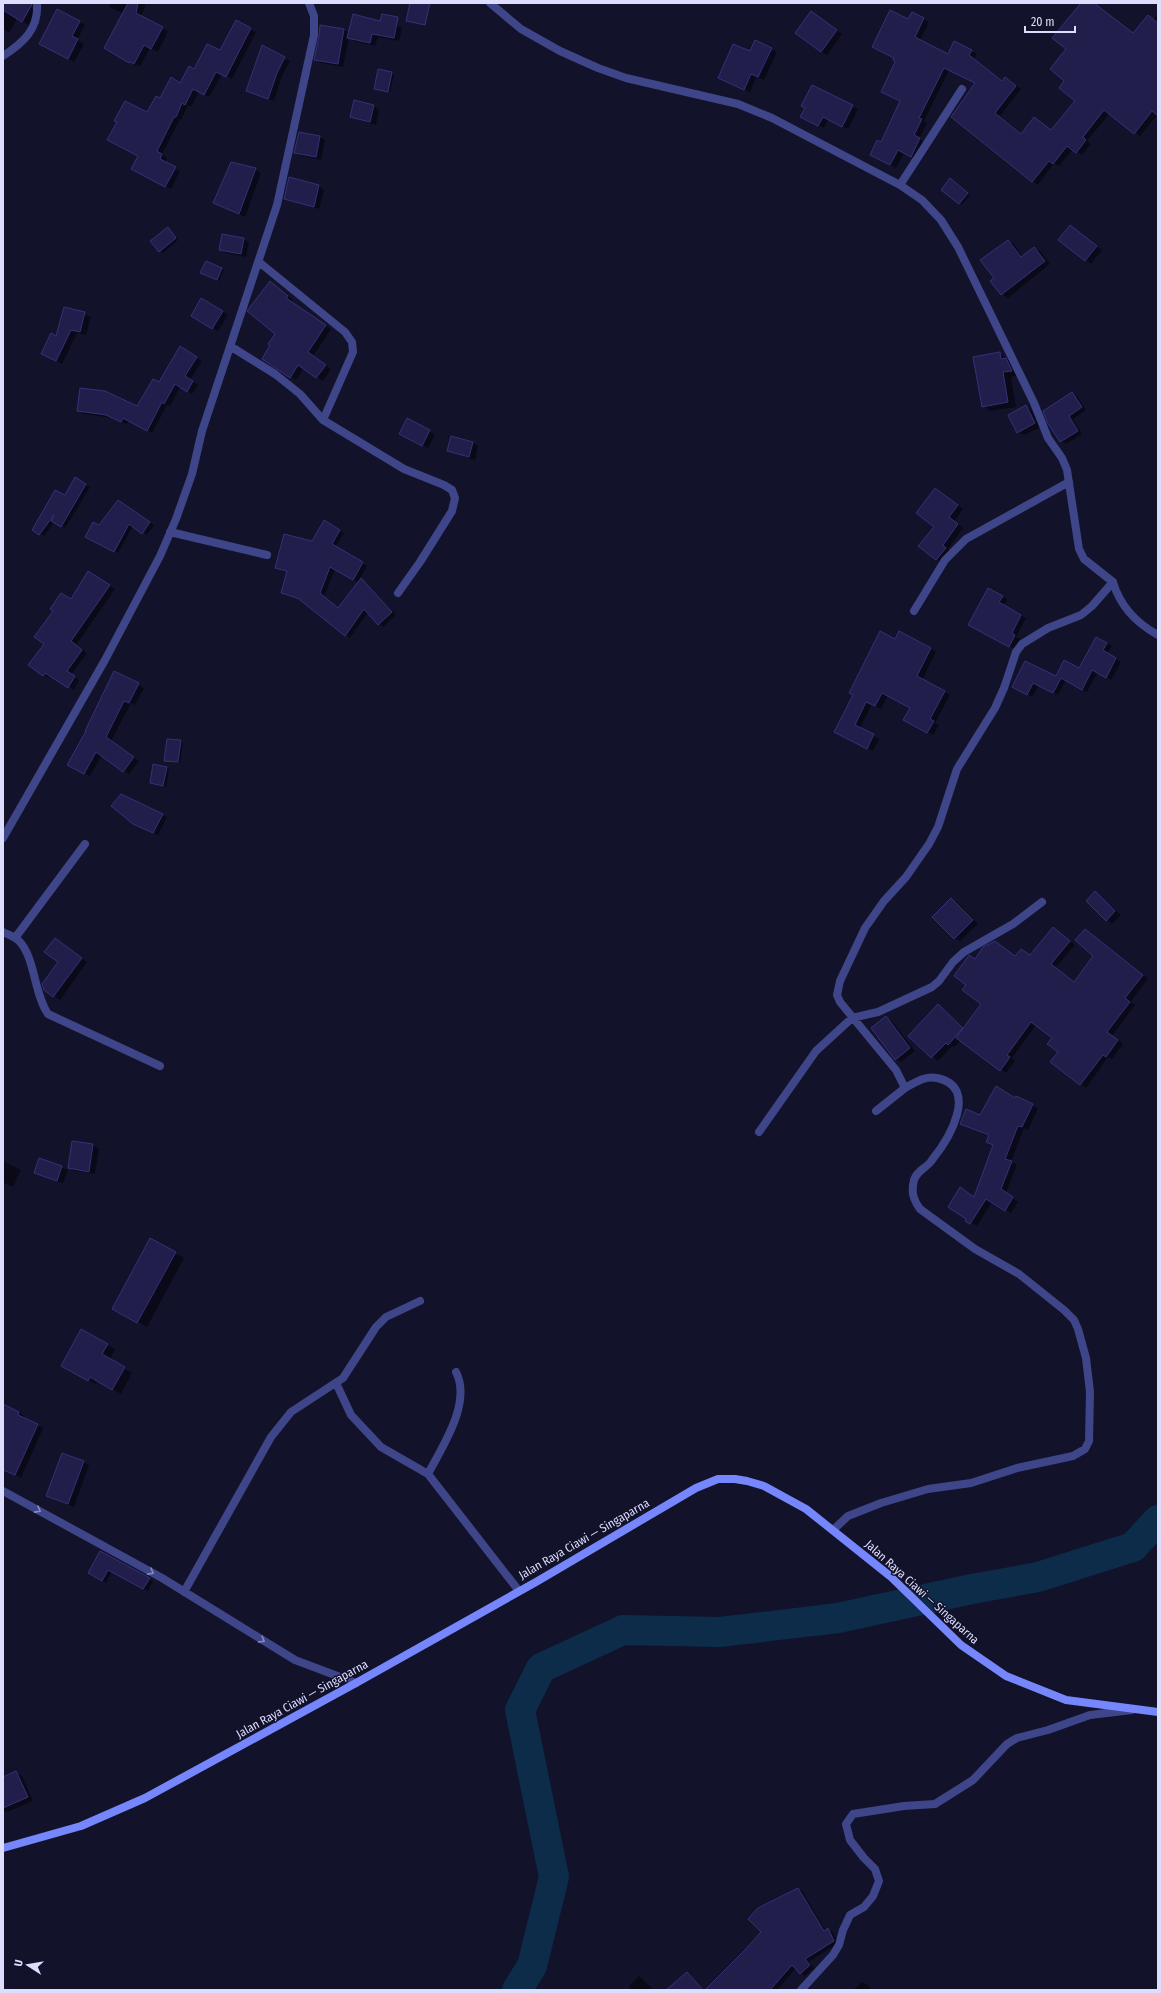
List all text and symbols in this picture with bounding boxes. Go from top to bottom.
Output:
scale bar [1025,8,1075,34]
text: 20 m [1031,15,1055,29]
street label: Jalan Raya Ciawi — Singaparna [516,1496,652,1582]
one-way arrow [33,1505,41,1512]
street label: Jalan Raya Ciawi — Singaparna [862,1537,982,1647]
one-way arrow [147,1568,154,1575]
one-way arrow [258,1635,265,1643]
street label: Jalan Raya Ciawi — Singaparna [234,1657,370,1741]
north arrow [8,1945,48,1985]
text: U [12,1959,26,1968]

